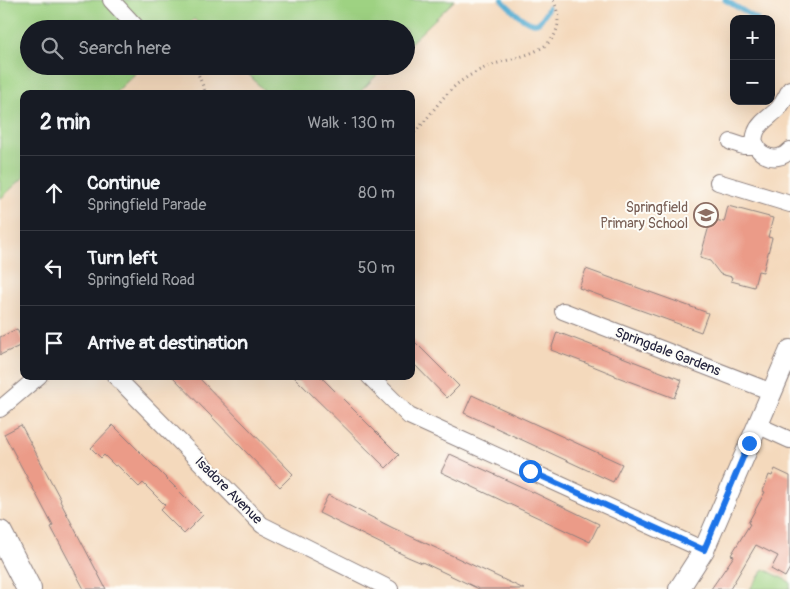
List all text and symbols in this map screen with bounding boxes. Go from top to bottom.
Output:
map controls [730,15,775,105]
button: + [730,15,775,60]
search box [20,20,415,75]
icon: search [38,34,66,62]
text: Search here [78,36,171,60]
button: − [730,60,775,105]
text: 2 min [40,109,90,136]
text: Walk · 130 m [308,113,395,133]
text: Continue [87,171,160,195]
icon: ahead [40,179,68,207]
text: 80 m [358,183,395,203]
text: Springfield Parade [87,195,206,215]
place label: Springfield Primary School [600,199,688,232]
school or university icon: Springfield Primary School [693,202,719,228]
text: Turn left [87,246,157,270]
icon: left [40,254,68,282]
text: 50 m [358,258,395,278]
text: Springfield Road [87,270,195,290]
street label: Springdale Gardens [613,324,724,380]
icon: arrive [40,329,68,357]
text: Arrive at destination [87,331,248,355]
route end [738,432,761,455]
street label: Isadore Avenue [191,453,266,528]
route start [519,460,542,483]

